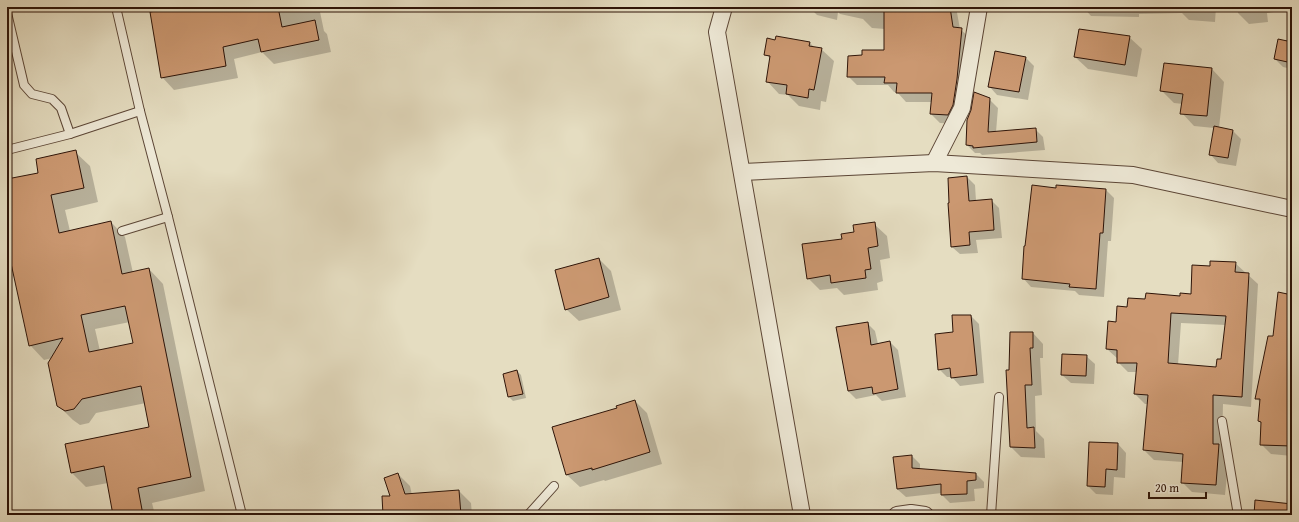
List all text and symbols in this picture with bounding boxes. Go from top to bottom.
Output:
scale bar [1149,474,1206,500]
text: 20 m [1155,479,1179,496]

